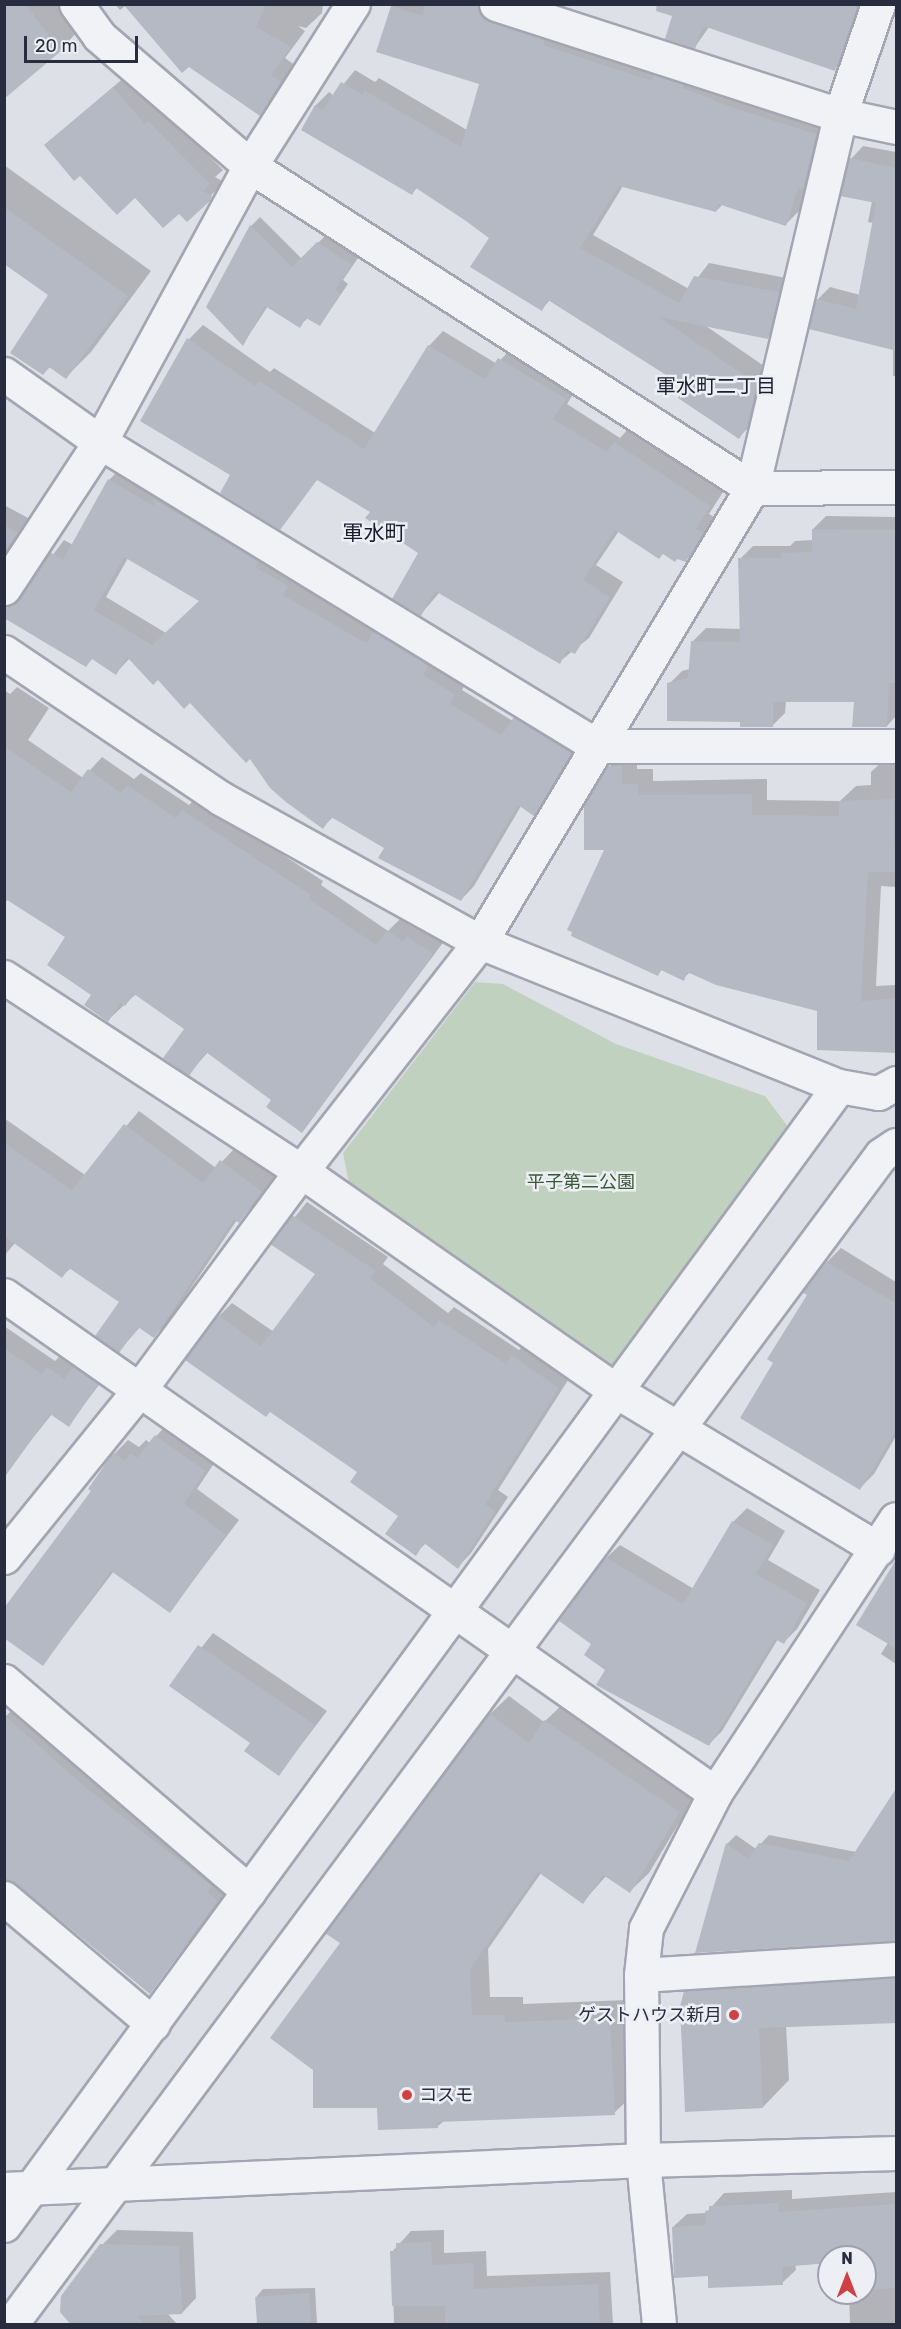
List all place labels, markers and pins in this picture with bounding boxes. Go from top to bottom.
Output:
place label: ゲストハウス新月 [578,2004,722,2026]
marker: ゲストハウス新月 [727,2008,741,2022]
place label: コスモ [419,2084,473,2106]
marker: コスモ [400,2088,414,2102]

